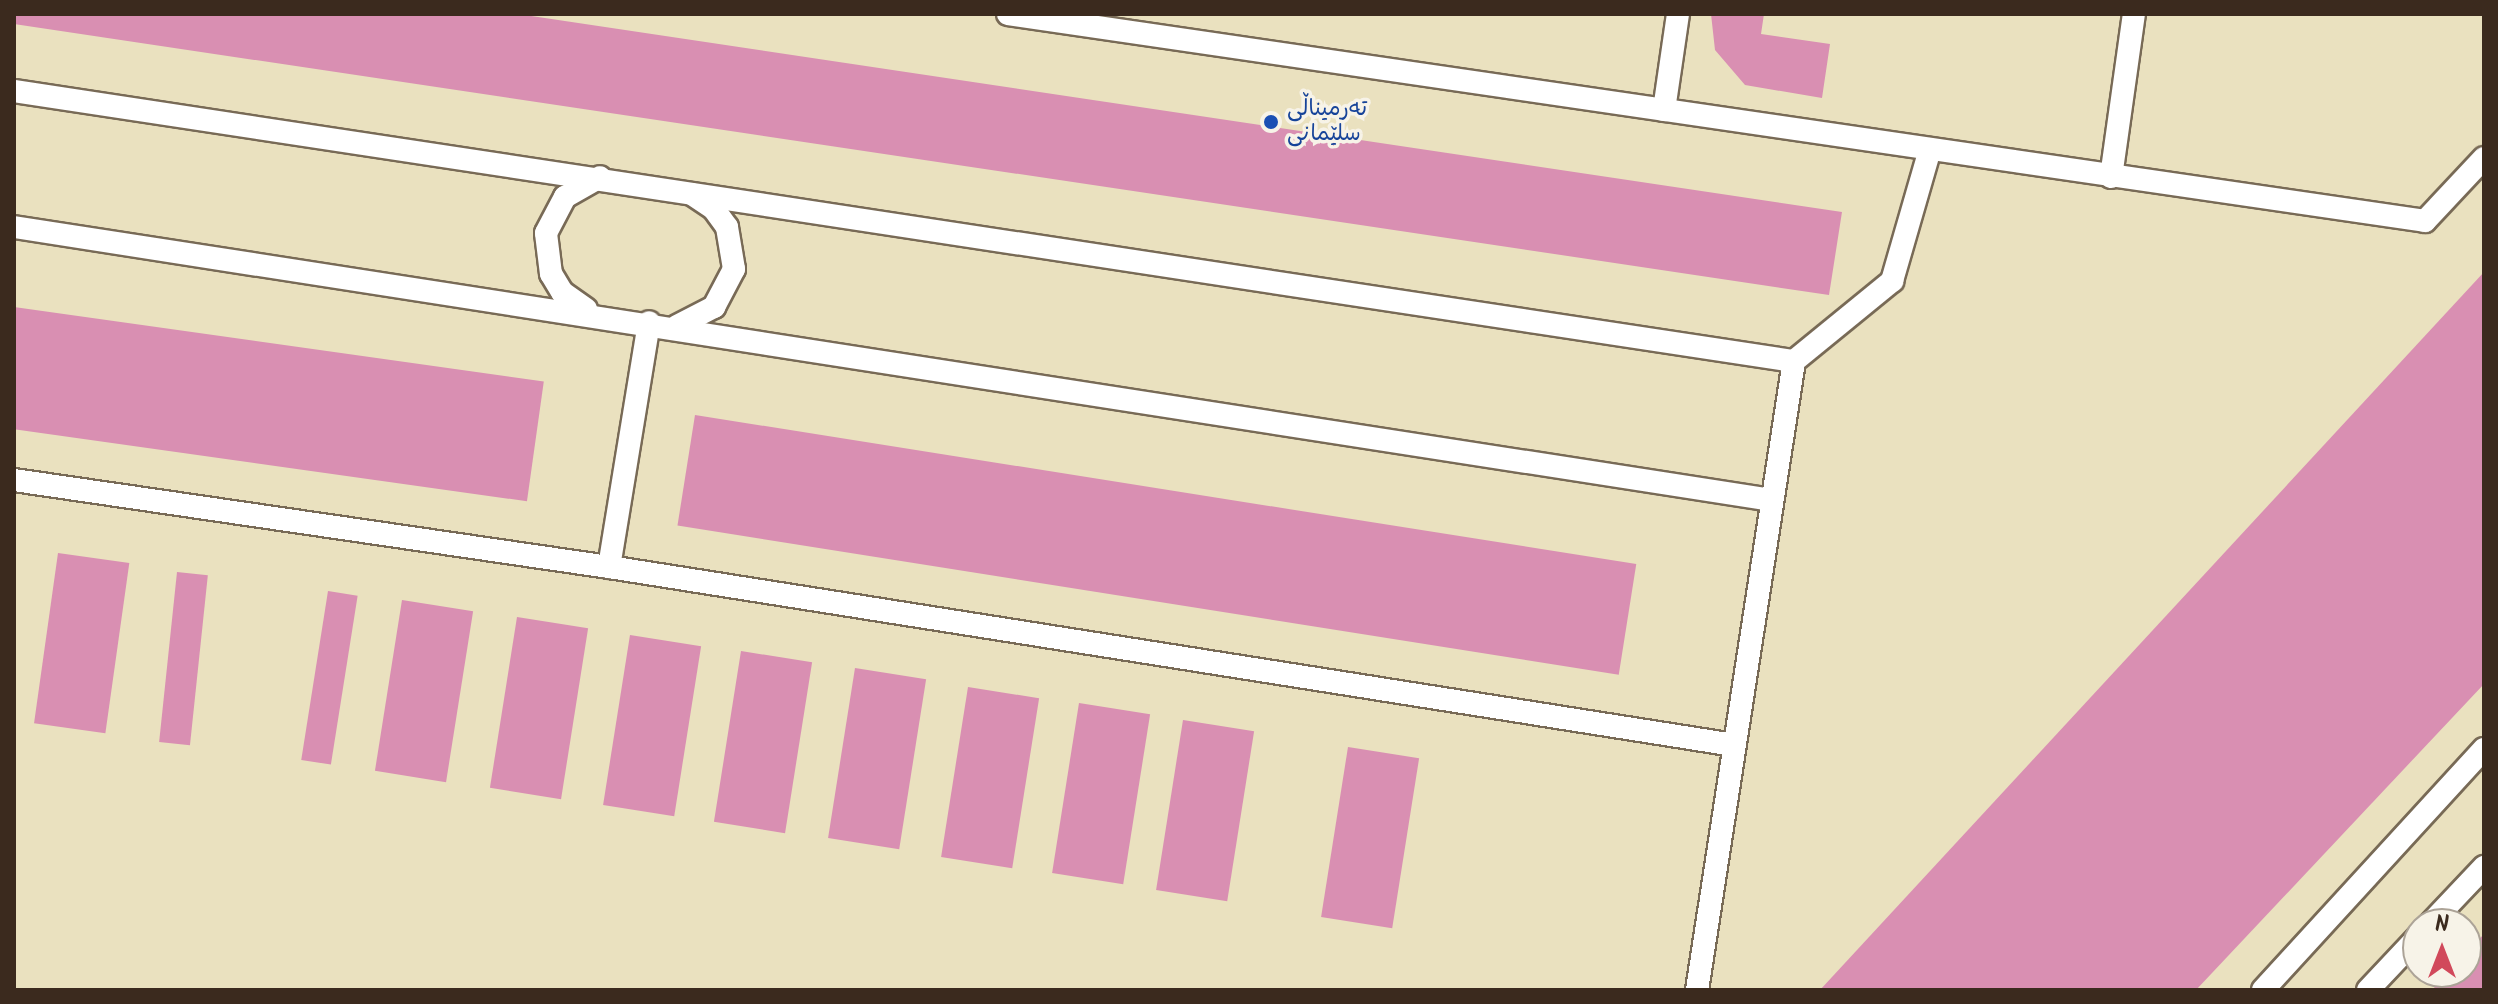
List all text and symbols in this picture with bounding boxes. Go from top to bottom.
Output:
place label: تەرمیناڵی سلێمانی [1287,96,1367,148]
marker: تەرمیناڵی سلێمانی [1262,113,1280,131]
north arrow [2402,908,2482,988]
text: N [2435,908,2449,943]

